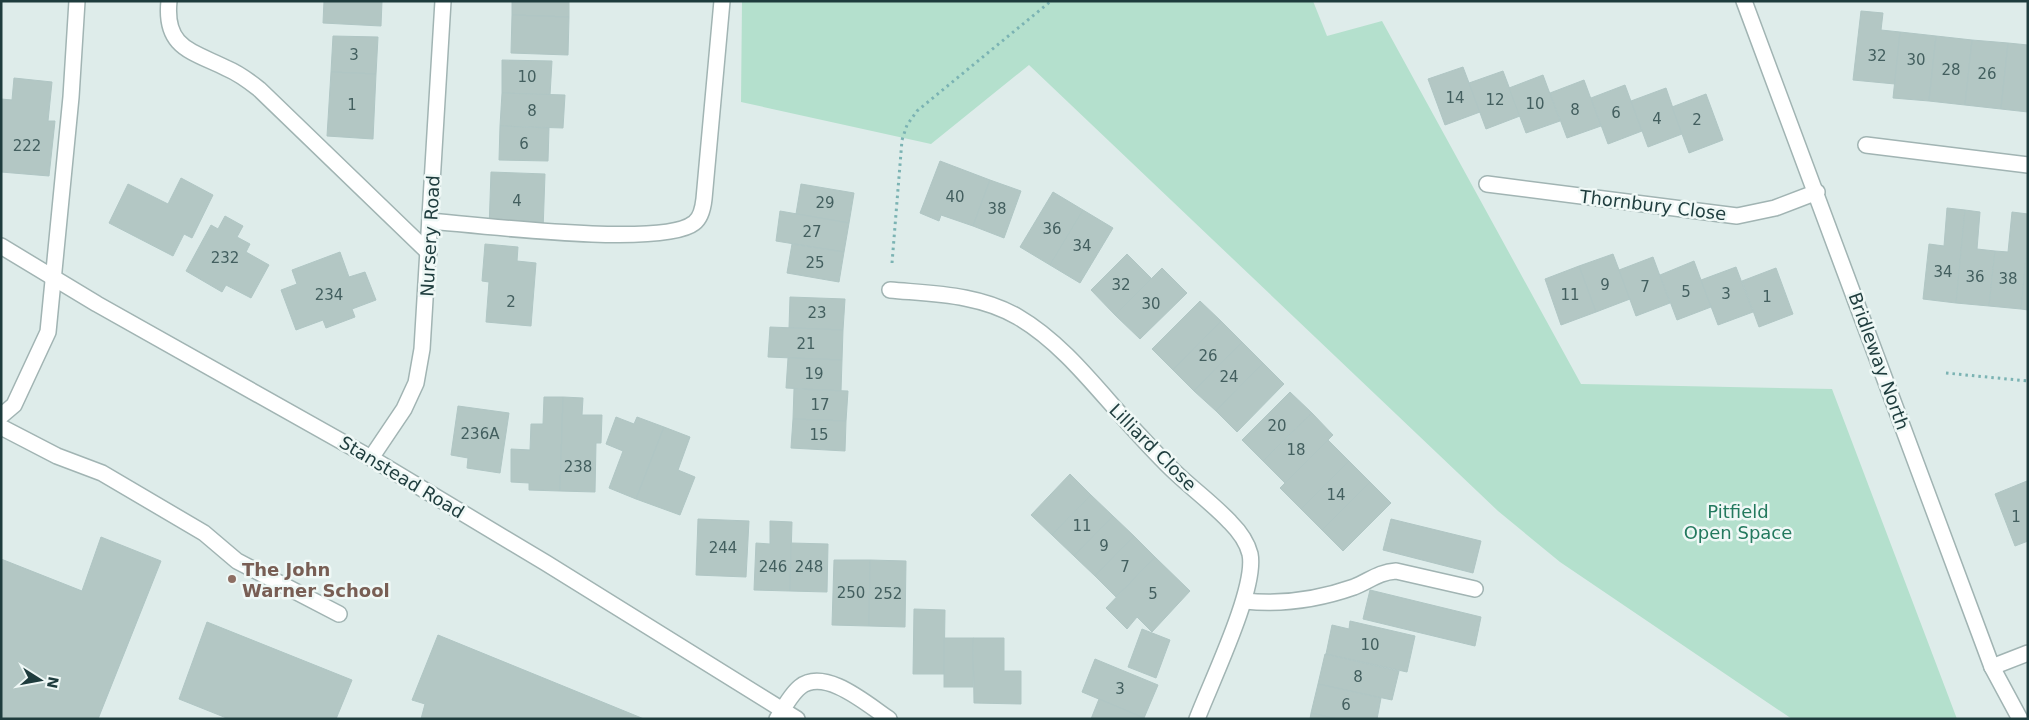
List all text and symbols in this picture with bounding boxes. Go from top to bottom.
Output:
house number: 3 [349,46,359,64]
house number: 32 [1867,47,1887,65]
house number: 30 [1906,51,1926,69]
house number: 28 [1941,61,1961,79]
house number: 26 [1977,65,1997,83]
house number: 10 [517,68,537,86]
house number: 14 [1445,89,1465,107]
house number: 12 [1485,91,1505,109]
house number: 10 [1525,95,1545,113]
house number: 1 [347,96,357,114]
house number: 8 [1570,101,1580,119]
house number: 8 [527,102,537,120]
house number: 6 [1611,104,1621,122]
house number: 4 [1652,110,1662,128]
house number: 2 [1692,111,1702,129]
house number: 6 [519,135,529,153]
house number: 222 [13,137,41,155]
street label: Nursery Road [416,175,444,297]
street label: Thornbury Close [1577,185,1728,224]
house number: 40 [945,188,965,206]
house number: 4 [512,192,522,210]
house number: 29 [815,194,835,212]
house number: 38 [987,200,1007,218]
house number: 36 [1042,220,1062,238]
house number: 27 [802,223,822,241]
house number: 34 [1072,237,1092,255]
house number: 232 [211,249,239,267]
house number: 25 [805,254,825,272]
house number: 34 [1933,263,1953,281]
house number: 36 [1965,268,1985,286]
house number: 38 [1998,270,2018,288]
house number: 32 [1111,276,1131,294]
house number: 9 [1600,276,1610,294]
house number: 7 [1640,278,1650,296]
house number: 5 [1681,283,1691,301]
house number: 3 [1721,285,1731,303]
house number: 234 [315,286,343,304]
house number: 11 [1560,286,1580,304]
house number: 1 [1762,288,1772,306]
street label: Bridleway North [1844,289,1914,433]
house number: 2 [506,293,516,311]
house number: 30 [1141,295,1161,313]
house number: 23 [807,304,827,322]
house number: 21 [796,335,816,353]
house number: 26 [1198,347,1218,365]
house number: 19 [804,365,824,383]
house number: 24 [1219,368,1239,386]
house number: 17 [810,396,830,414]
street label: Lilliard Close [1105,399,1201,495]
house number: 20 [1267,417,1287,435]
house number: 236A [461,425,500,443]
house number: 15 [809,426,829,444]
street label: Stanstead Road [336,431,468,523]
house number: 18 [1286,441,1306,459]
house number: 238 [564,458,592,476]
house number: 14 [1326,486,1346,504]
park label: Pitfield Open Space [1684,501,1792,543]
house number: 1 [2011,508,2021,526]
house number: 11 [1072,517,1092,535]
house number: 9 [1099,537,1109,555]
house number: 244 [709,539,737,557]
house number: 246 [759,558,787,576]
house number: 248 [795,558,823,576]
house number: 7 [1120,558,1130,576]
place label: The John Warner School [242,559,390,601]
marker: The John Warner School [226,573,238,585]
house number: 250 [837,584,865,602]
house number: 252 [874,585,902,603]
house number: 5 [1148,585,1158,603]
house number: 10 [1360,636,1380,654]
north arrow [15,655,65,705]
house number: 8 [1353,668,1363,686]
text: N [44,675,62,690]
house number: 3 [1115,680,1125,698]
house number: 6 [1341,696,1351,714]

